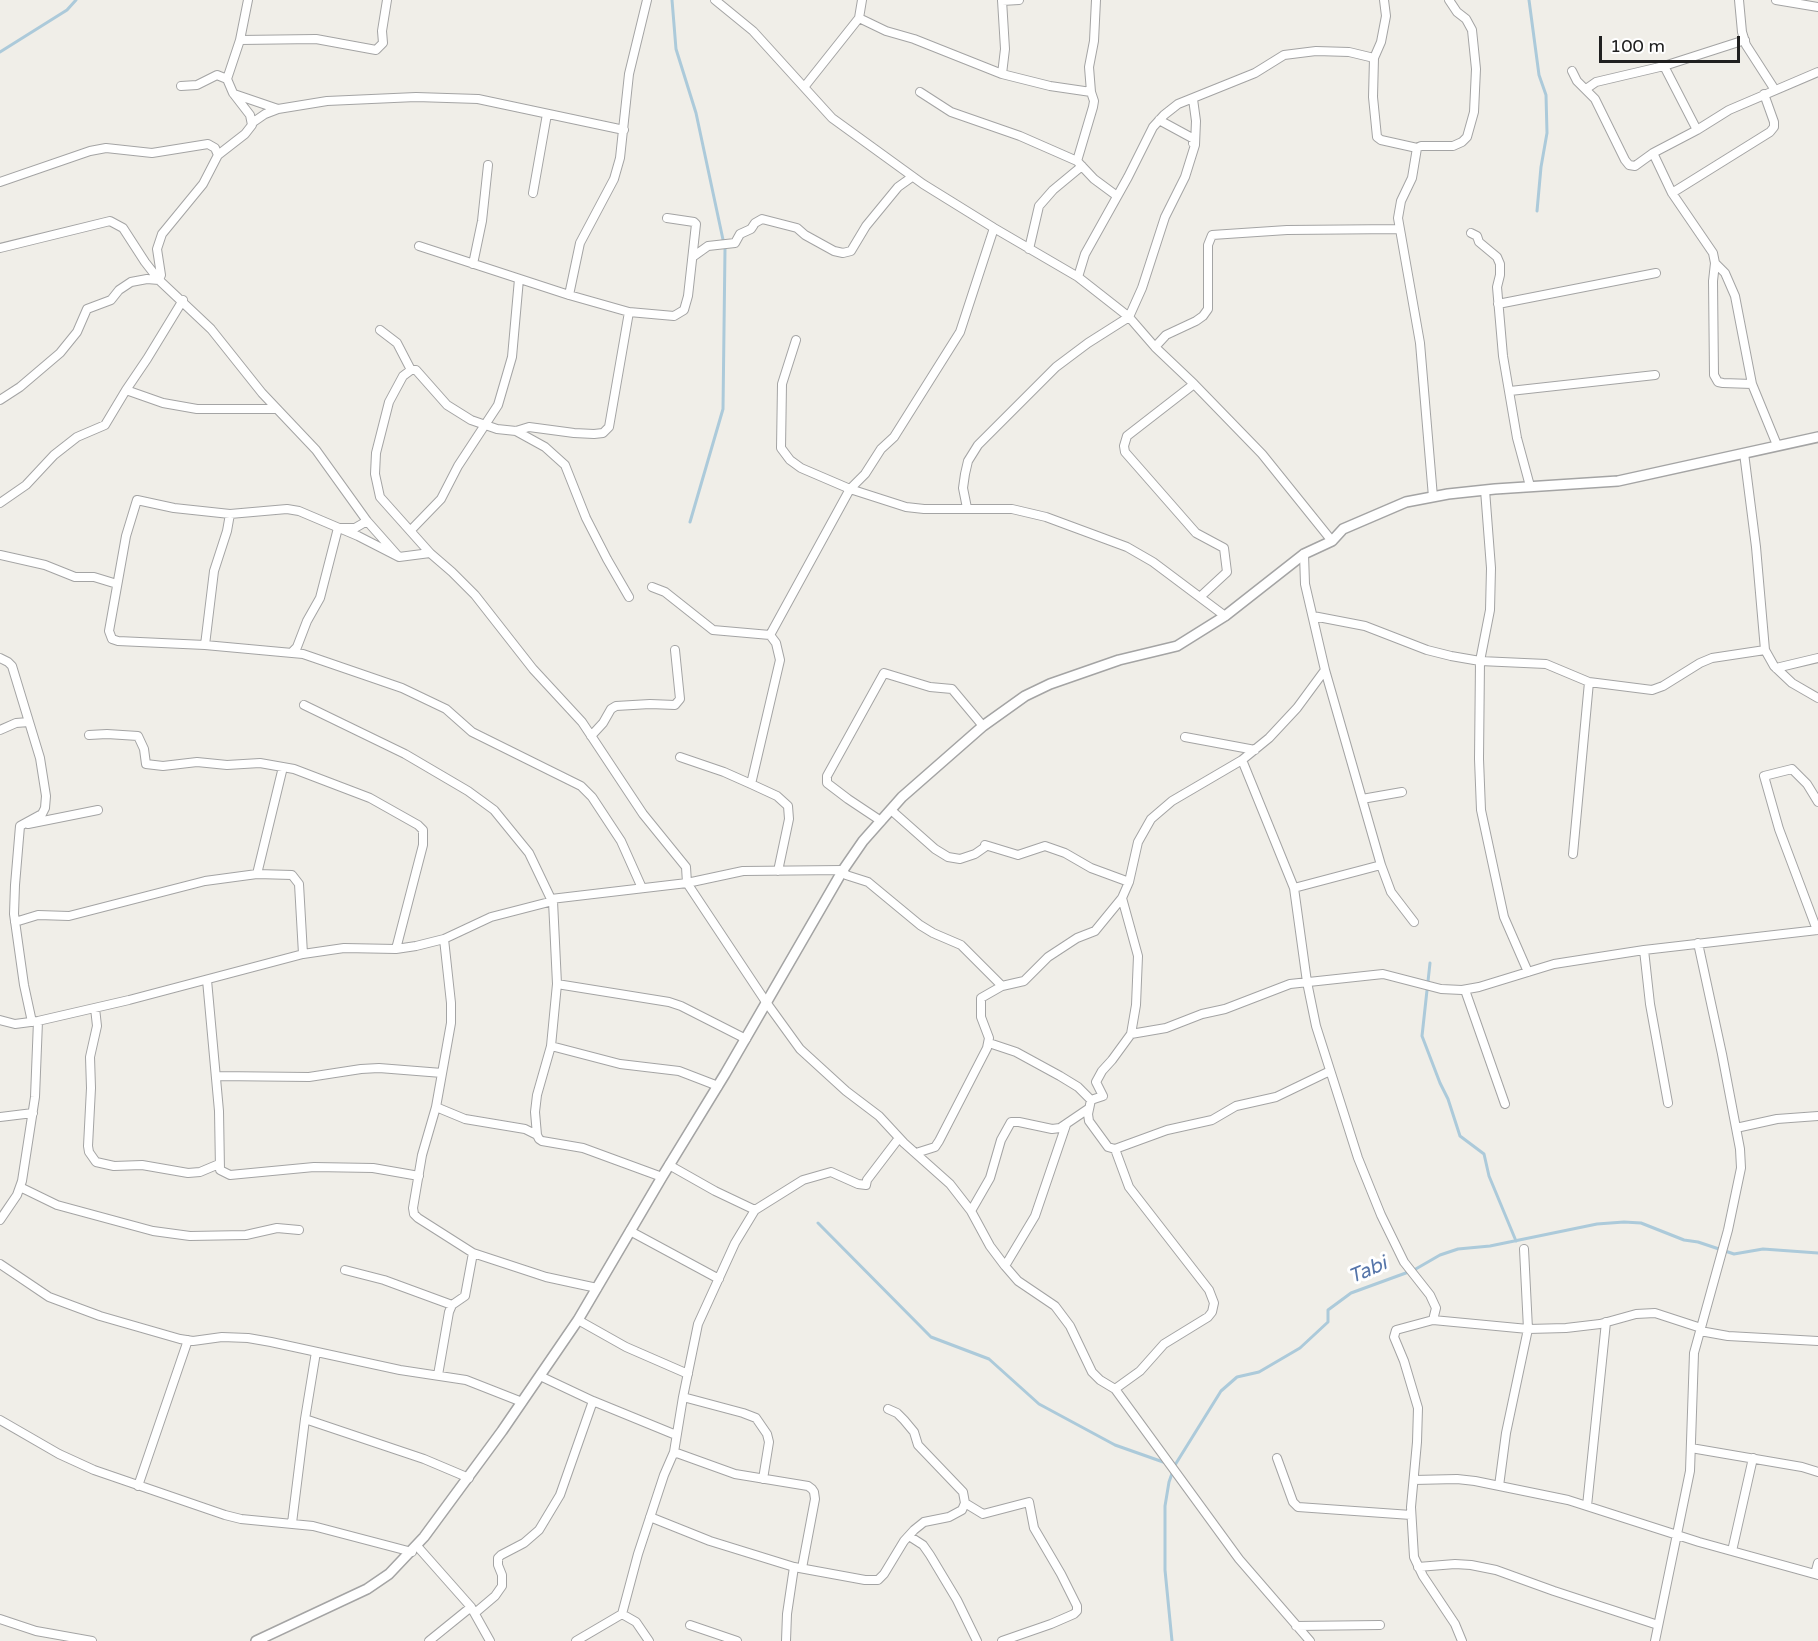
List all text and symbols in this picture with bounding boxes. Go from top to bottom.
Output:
scale bar [1602,24,1743,62]
text: 100 m [1610,35,1665,57]
water label: Tabi [1345,1252,1391,1290]

